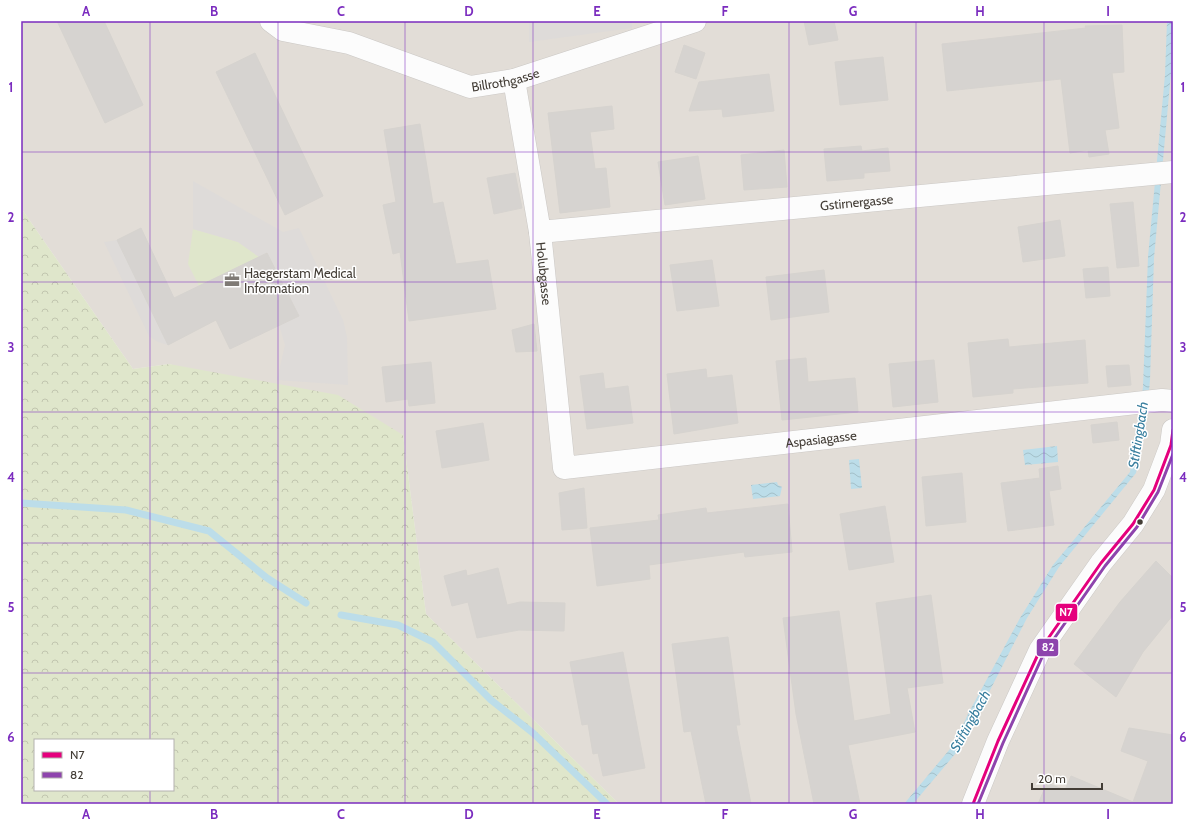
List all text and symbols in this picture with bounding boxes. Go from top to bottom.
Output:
text: A [82,3,91,19]
text: B [210,3,218,19]
text: C [337,3,345,19]
text: D [464,3,474,19]
text: E [593,3,601,19]
text: F [722,3,729,19]
text: G [849,3,858,19]
text: H [975,3,985,19]
text: I [1106,3,1110,19]
street label: Billrothgasse [470,64,542,95]
text: 1 [9,79,13,95]
text: 1 [1181,79,1185,95]
street label: Gstirnergasse [819,191,894,213]
text: 2 [8,209,15,225]
text: 2 [1180,209,1187,225]
street label: Holubgasse [533,241,555,306]
place label: Haegerstam Medical Information [244,265,356,296]
office icon: Haegerstam Medical Information [223,271,241,289]
text: 3 [7,339,15,355]
text: 3 [1179,339,1187,355]
water label: Stiftingbach [1124,400,1152,470]
street label: Aspasiagasse [785,427,858,451]
text: 4 [7,469,15,485]
text: 4 [1179,469,1187,485]
unlabelled marker [1135,517,1145,527]
text: 5 [8,599,15,615]
text: 5 [1180,599,1187,615]
line badge: N7 [1055,603,1078,622]
text: N7 [1059,605,1073,619]
line badge: 82 [1036,638,1059,657]
text: 82 [1042,640,1054,654]
water label: Stiftingbach [946,687,994,755]
text: 6 [7,729,15,745]
text: 6 [1179,729,1187,745]
legend [34,739,174,791]
text: N7 [70,747,84,762]
scale bar [1032,765,1102,791]
text: 82 [70,767,84,782]
text: 20 m [1038,771,1066,786]
text: A [82,806,91,822]
text: B [210,806,218,822]
text: C [337,806,345,822]
text: D [464,806,474,822]
text: E [593,806,601,822]
text: F [722,806,729,822]
text: G [849,806,858,822]
text: H [975,806,985,822]
text: I [1106,806,1110,822]

